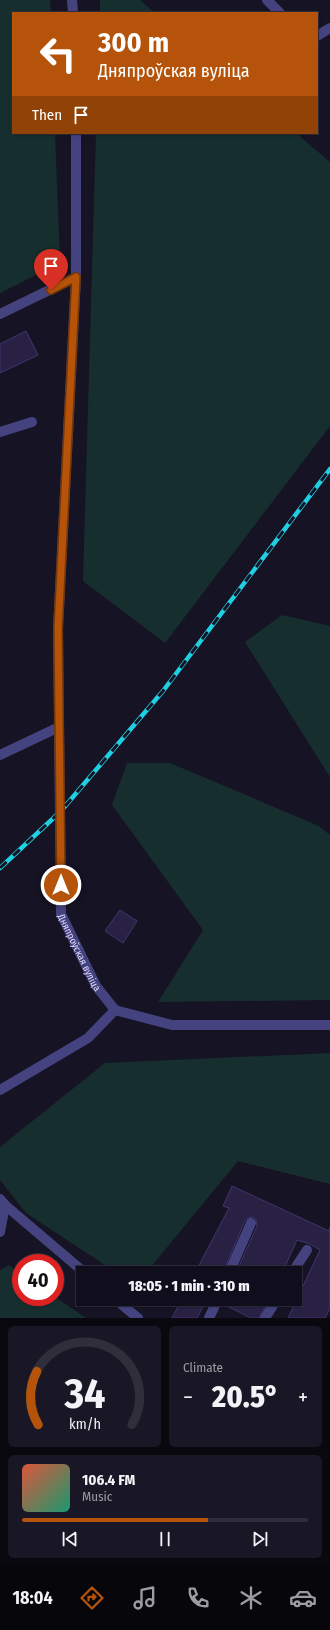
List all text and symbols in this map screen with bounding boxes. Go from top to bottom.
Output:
text: 300 m [98,26,169,59]
icon: left [32,28,84,80]
text: Дняпроўская вуліца [98,60,250,82]
icon: arrive [70,104,92,126]
text: Then [32,106,62,124]
pin [34,249,68,290]
icon: arrive [40,255,62,277]
position arrow [40,864,82,906]
street label: Дняпроўская вуліца [54,911,103,994]
speed limit sign: 40 [12,1254,64,1306]
text: 18:05 · 1 min · 310 m [128,1277,250,1295]
text: Climate [183,1360,223,1375]
text: 34 [63,1368,105,1418]
text: 20.5° [212,1379,279,1415]
text: − [183,1384,193,1411]
text: + [298,1384,308,1411]
text: km/h [69,1415,100,1432]
text: 106.4 FM [82,1471,135,1489]
text: Music [82,1489,112,1504]
icon: previous [59,1528,81,1550]
icon: pause [154,1528,176,1550]
icon: next [249,1528,271,1550]
icon: directions [78,1584,106,1612]
icon: music [131,1584,159,1612]
icon: phone [184,1584,212,1612]
icon: climate [237,1584,265,1612]
icon: car [289,1584,317,1612]
text: 18:04 [12,1587,53,1609]

